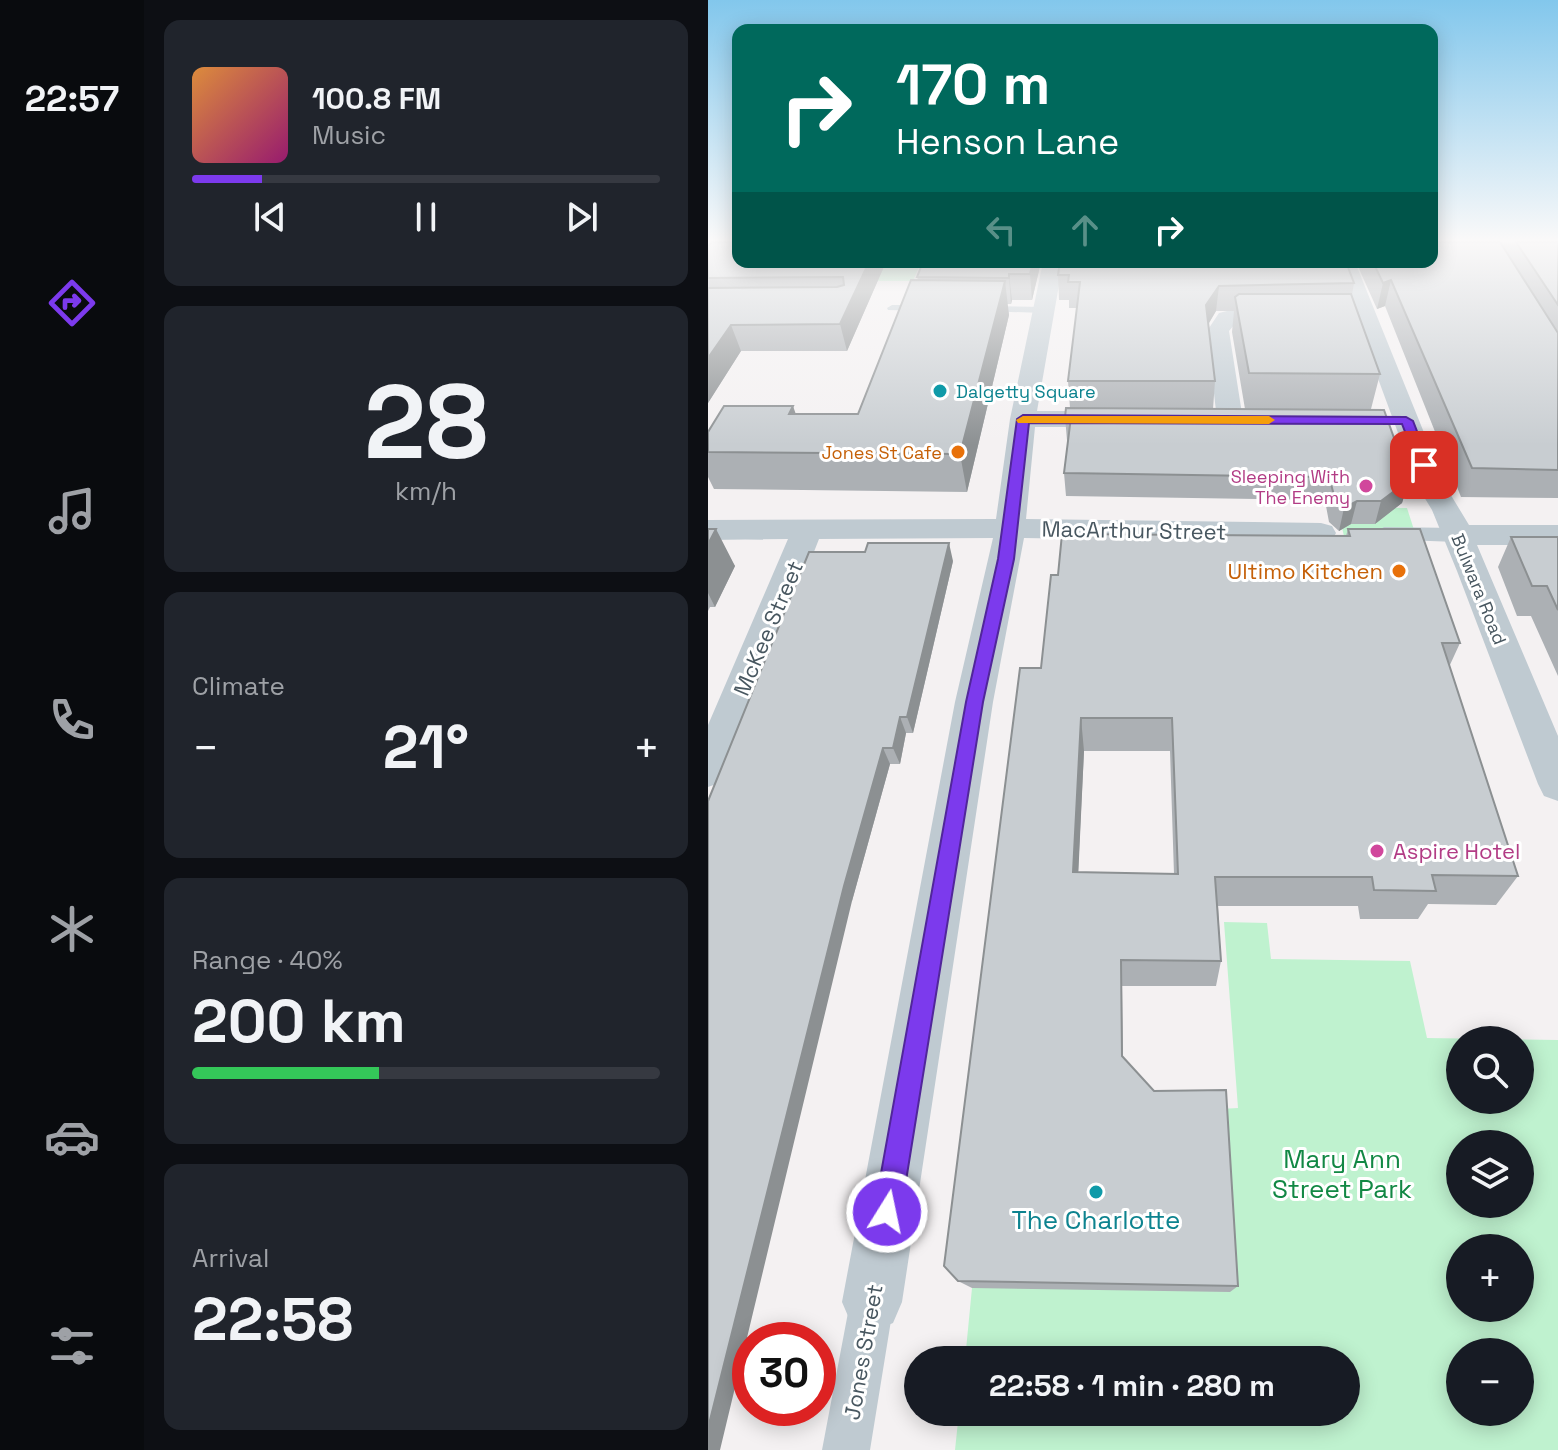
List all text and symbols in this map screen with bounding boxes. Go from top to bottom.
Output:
text: 170 m [896,49,1050,120]
icon: right [764,56,868,160]
text: 22:57 [25,76,119,122]
text: 100.8 FM [312,79,441,118]
text: Music [312,118,386,152]
text: Henson Lane [896,119,1119,165]
icon: previous [248,195,292,239]
icon: pause [404,195,448,239]
icon: next [560,195,604,239]
icon: left [979,208,1023,252]
icon: ahead [1063,208,1107,252]
icon: right [1147,208,1191,252]
icon: directions [44,275,100,331]
text: 28 [364,356,488,488]
place label: Dalgetty Square [956,380,1096,403]
marker: Dalgetty Square [931,382,949,400]
pin [1390,431,1458,499]
place label: Jones St Cafe [821,441,942,464]
marker: Jones St Cafe [949,443,967,461]
icon: arrive [1402,443,1446,487]
place label: Sleeping With The Enemy [1231,465,1350,509]
text: km/h [395,474,457,508]
marker: Sleeping With The Enemy [1357,477,1375,495]
icon: music [44,483,100,539]
street label: MacArthur Street [1041,514,1227,546]
street label: Bulwara Road [1446,530,1512,648]
street label: McKee Street [727,556,809,700]
place label: Ultimo Kitchen [1228,557,1383,585]
marker: Ultimo Kitchen [1390,562,1408,580]
text: Climate [192,669,285,703]
icon: phone [44,692,100,748]
text: 21° [383,709,469,786]
text: − [192,720,219,776]
text: + [633,720,660,776]
place label: Aspire Hotel [1393,837,1520,865]
marker: Aspire Hotel [1368,842,1386,860]
icon: climate [44,901,100,957]
text: Range · 40% [192,943,343,977]
text: 200 km [192,983,406,1060]
map controls [1446,1026,1534,1426]
button: search [1446,1026,1534,1114]
icon: car [44,1109,100,1165]
button: layers [1446,1130,1534,1218]
park label: Mary Ann Street Park [1272,1142,1412,1206]
position arrow [845,1170,929,1254]
marker: The Charlotte [1087,1183,1105,1201]
place label: The Charlotte [1012,1203,1180,1237]
button: + [1446,1234,1534,1322]
text: Arrival [192,1241,269,1275]
text: 22:58 [192,1281,353,1358]
street label: Jones Street [837,1282,889,1422]
icon: filters [44,1318,100,1374]
speed limit sign: 30 [732,1322,836,1426]
button: − [1446,1338,1534,1426]
text: 22:58 · 1 min · 280 m [989,1366,1275,1405]

